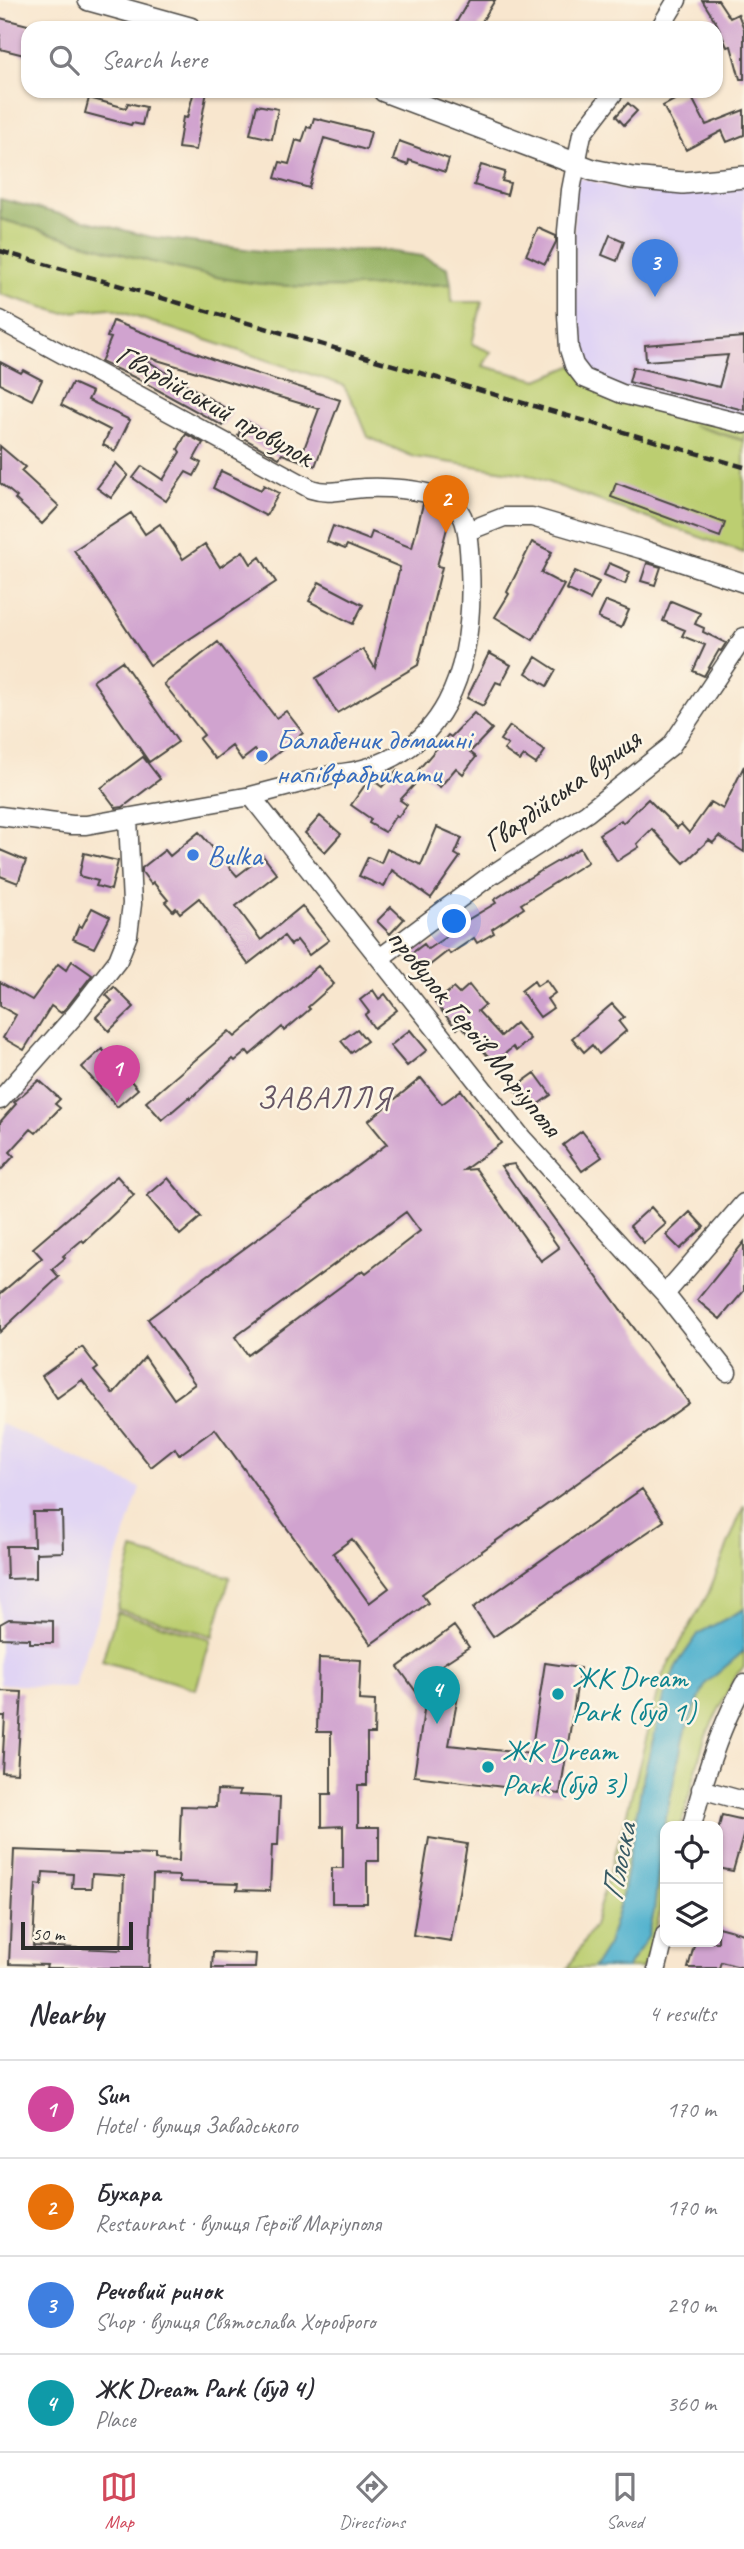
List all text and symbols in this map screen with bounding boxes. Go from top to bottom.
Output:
search box [21,21,723,98]
icon: search [45,41,83,79]
text: Search here [101,43,207,76]
pin: 3 [632,239,678,297]
street label: Гвардійський провулок [110,335,322,476]
pin: 2 [423,475,469,533]
street label: Гвардійська вулиця [476,719,649,860]
place label: Балабеник домашні напівфабрикати [276,720,474,792]
marker: Балабеник домашні напівфабрикати [254,748,270,764]
place label: Bulka [207,836,264,874]
marker: Bulka [185,847,201,863]
your location [437,904,471,938]
street label: провулок Героїв Маріуполя [379,920,573,1146]
pin: 1 [94,1045,140,1103]
district label: ЗАВАЛЛЯ [256,1077,394,1118]
place label: ЖК Dream Park (буд 1) [572,1658,698,1730]
pin: 4 [414,1666,460,1724]
marker: ЖК Dream Park (буд 1) [550,1686,566,1702]
place label: ЖК Dream Park (буд 3) [502,1731,628,1803]
marker: ЖК Dream Park (буд 3) [480,1759,496,1775]
water label: Плоска [591,1817,647,1904]
map controls [660,1821,723,1947]
button: locate [660,1821,723,1884]
button: layers [660,1884,723,1947]
scale bar [21,1919,133,1951]
text: 50 m [32,1922,64,1946]
text: Nearby [28,1995,104,2033]
text: 4 results [649,1999,716,2028]
text: Sun [95,2078,129,2111]
text: 1 [46,2095,56,2124]
text: 170 m [667,2095,716,2124]
text: Hotel · вулиця Завадського [95,2111,298,2140]
text: Бухара [95,2176,161,2209]
text: 2 [46,2193,56,2222]
text: 170 m [667,2193,716,2222]
text: Restaurant · вулиця Героїв Маріуполя [95,2209,381,2238]
text: Речовий ринок [95,2274,223,2307]
text: 3 [46,2291,56,2320]
text: 290 m [667,2291,716,2320]
text: Shop · вулиця Святослава Хороброго [95,2307,375,2336]
text: ЖК Dream Park (буд 4) [95,2372,313,2405]
text: 4 [46,2389,56,2418]
text: 360 m [667,2389,716,2418]
text: Place [95,2405,135,2434]
tab: Map [100,2468,138,2534]
tab: Directions [339,2468,405,2534]
tab: Saved [606,2468,644,2534]

